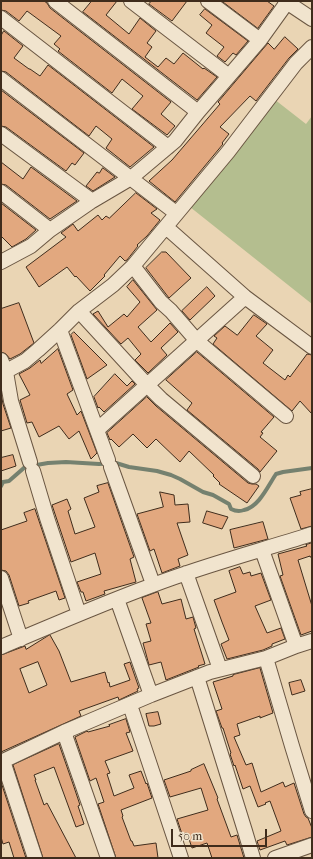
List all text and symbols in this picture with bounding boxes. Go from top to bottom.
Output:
scale bar [173,821,269,847]
text: 50 m [178,829,202,843]

